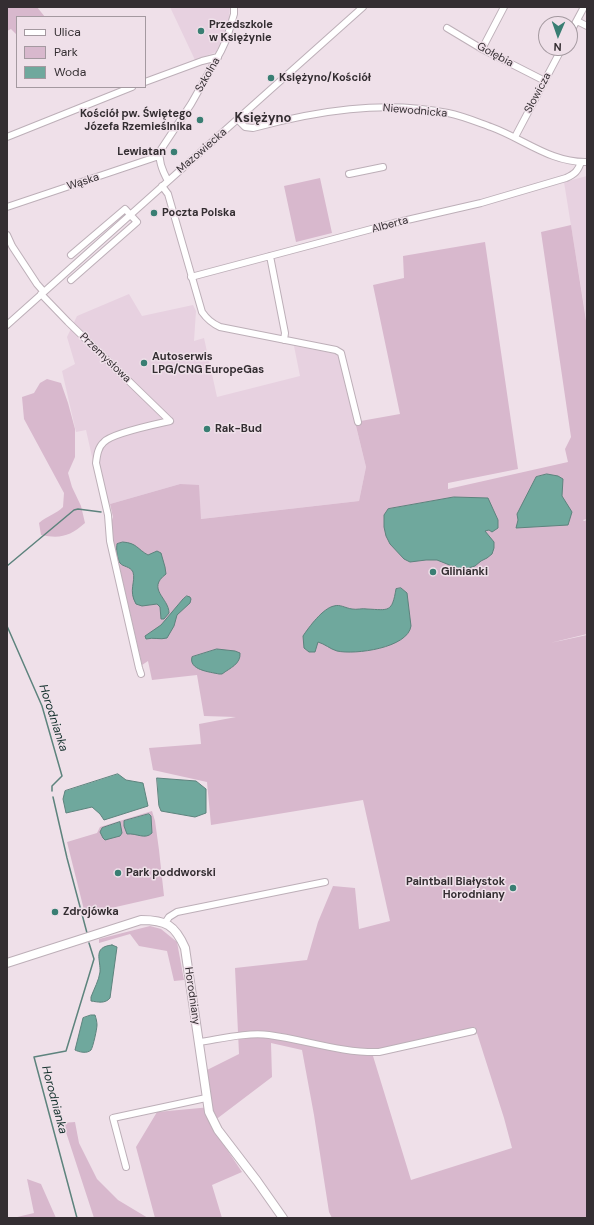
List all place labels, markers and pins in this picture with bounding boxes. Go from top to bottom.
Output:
place label: Przedszkole w Księżynie [209,18,273,44]
marker: Przedszkole w Księżynie [196,26,206,36]
place label: Księżyno/Kościół [279,71,371,85]
marker: Księżyno/Kościół [266,73,276,83]
place label: Kościół pw. Świętego Józefa Rzemieślnika [80,107,192,133]
marker: Kościół pw. Świętego Józefa Rzemieślnika [195,115,205,125]
place label: Lewiatan [117,145,166,159]
marker: Lewiatan [169,147,179,157]
place label: Poczta Polska [162,206,236,220]
marker: Poczta Polska [149,208,159,218]
place label: Autoserwis LPG/CNG EuropeGas [152,350,264,376]
marker: Autoserwis LPG/CNG EuropeGas [139,358,149,368]
place label: Rak-Bud [215,422,262,436]
marker: Rak-Bud [202,424,212,434]
place label: Glinianki [441,565,488,579]
marker: Glinianki [428,567,438,577]
place label: Park poddworski [126,866,216,880]
marker: Park poddworski [113,868,123,878]
place label: Paintball Białystok Horodniany [406,875,505,901]
marker: Paintball Białystok Horodniany [508,883,518,893]
place label: Zdrojówka [63,905,119,919]
marker: Zdrojówka [50,907,60,917]

